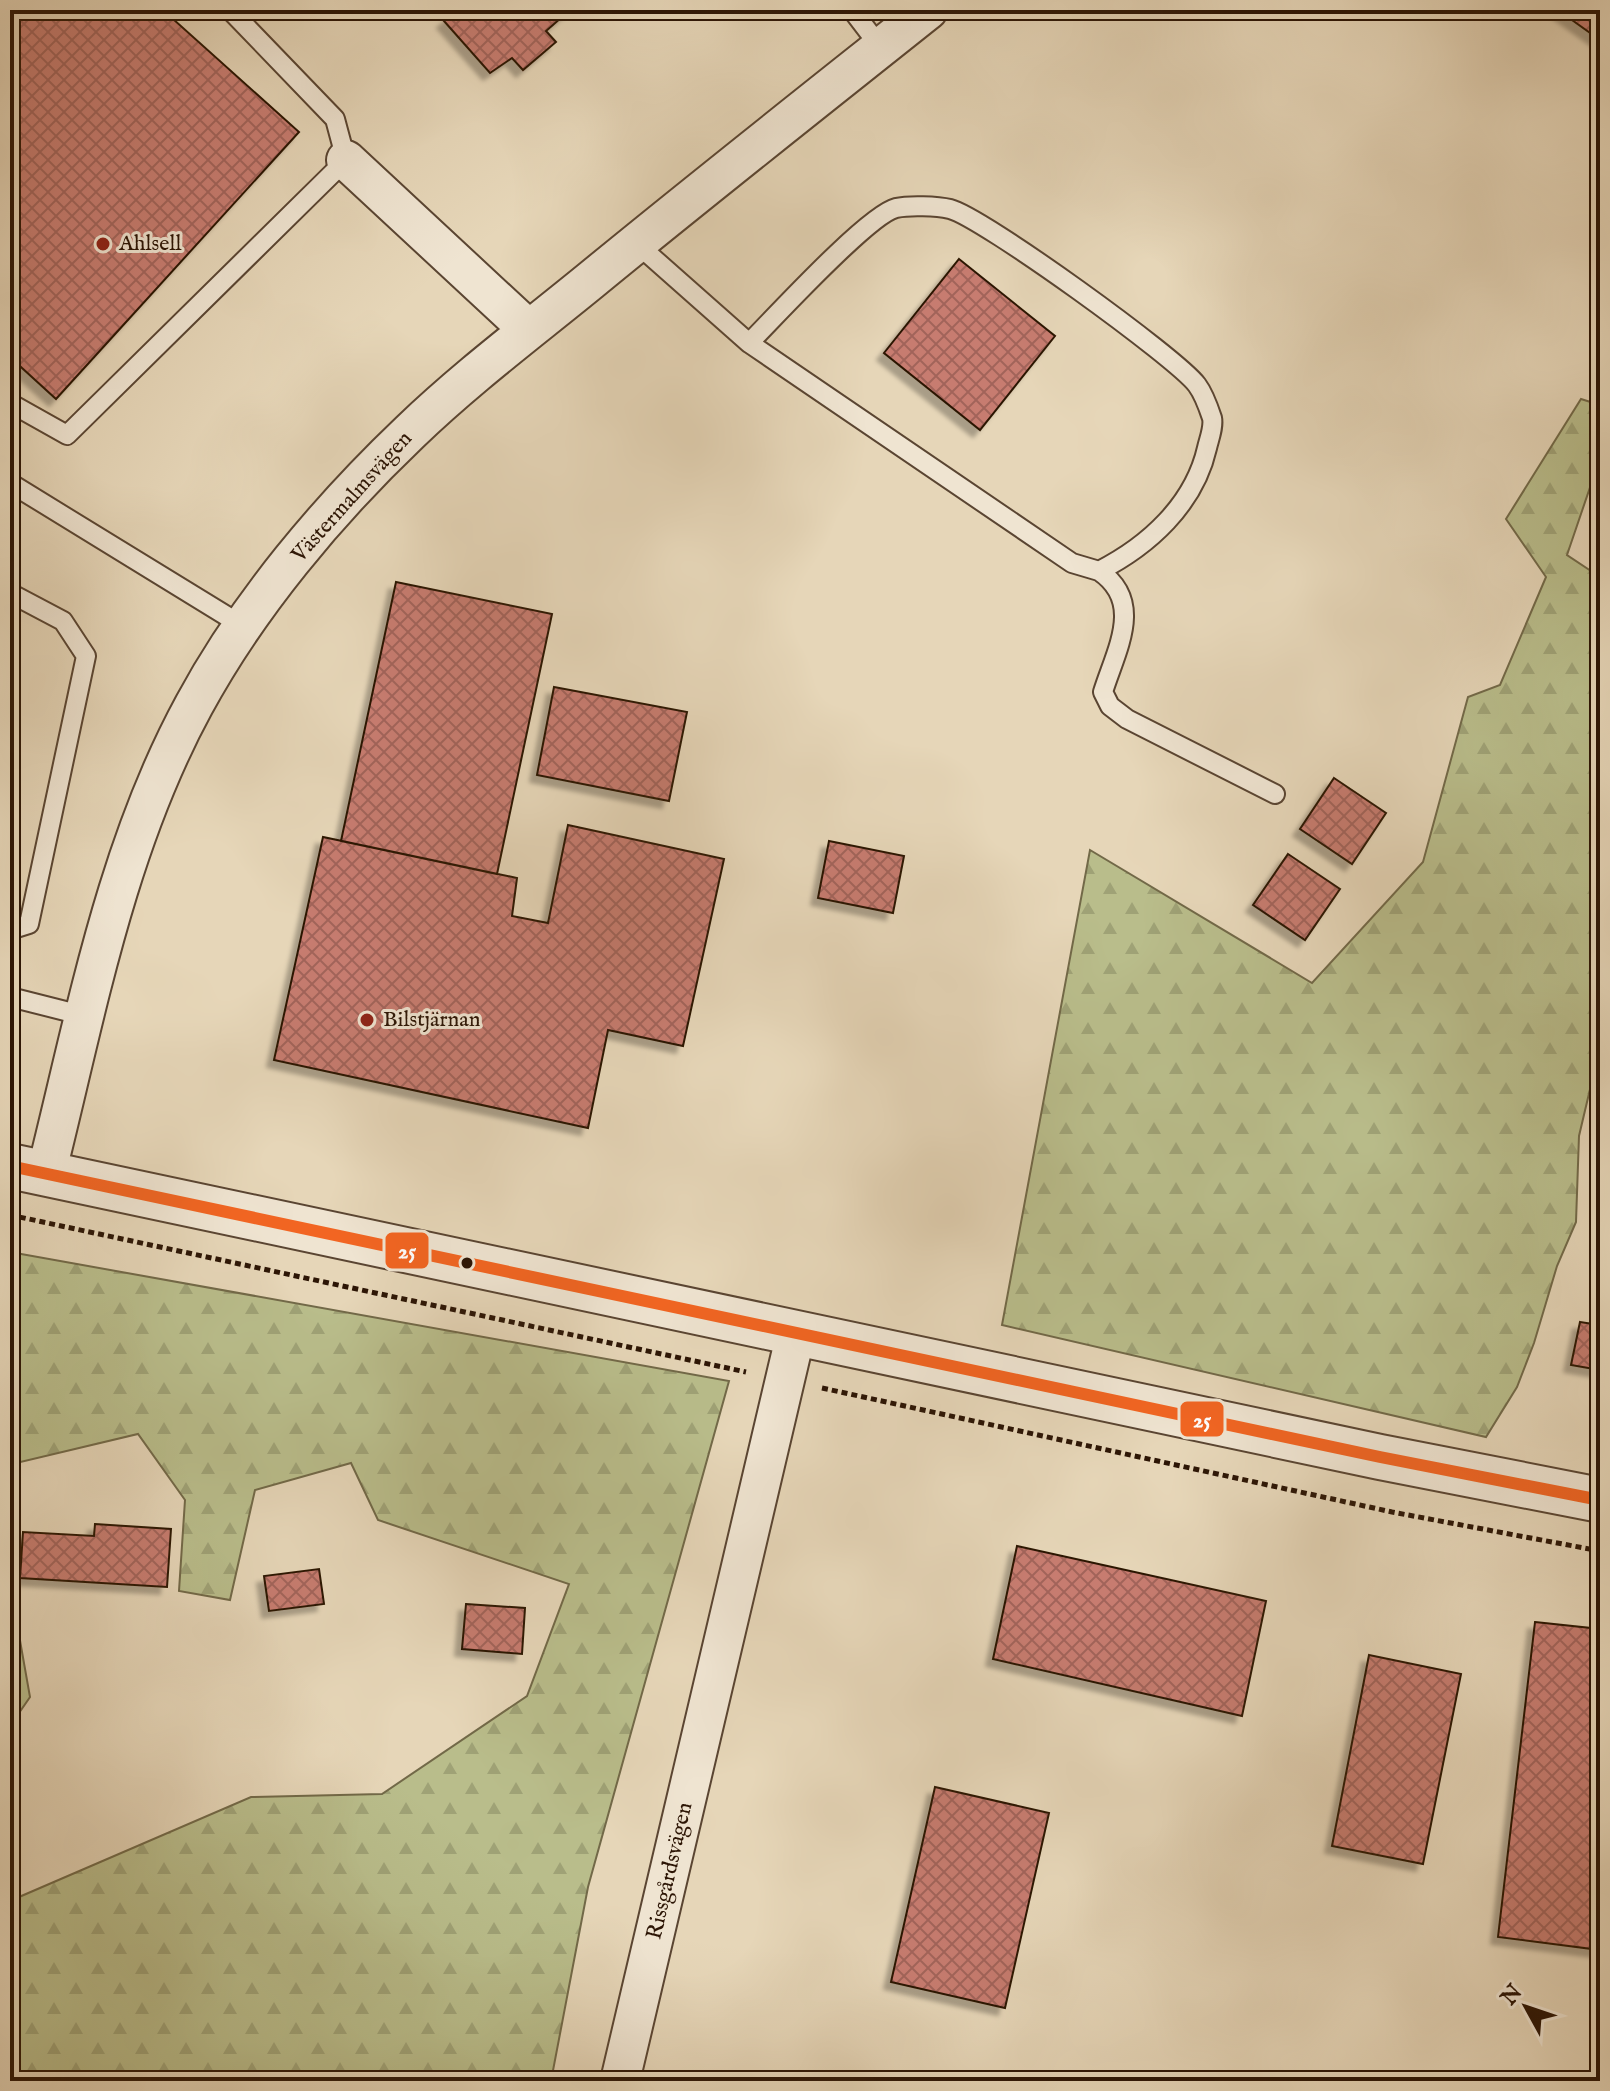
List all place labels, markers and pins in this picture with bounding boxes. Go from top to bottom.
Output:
place label: Ahlsell [118,230,182,258]
marker: Ahlsell [94,235,112,253]
place label: Bilstjärnan [383,1006,481,1034]
marker: Bilstjärnan [358,1011,376,1029]
unlabelled marker [459,1255,475,1271]

